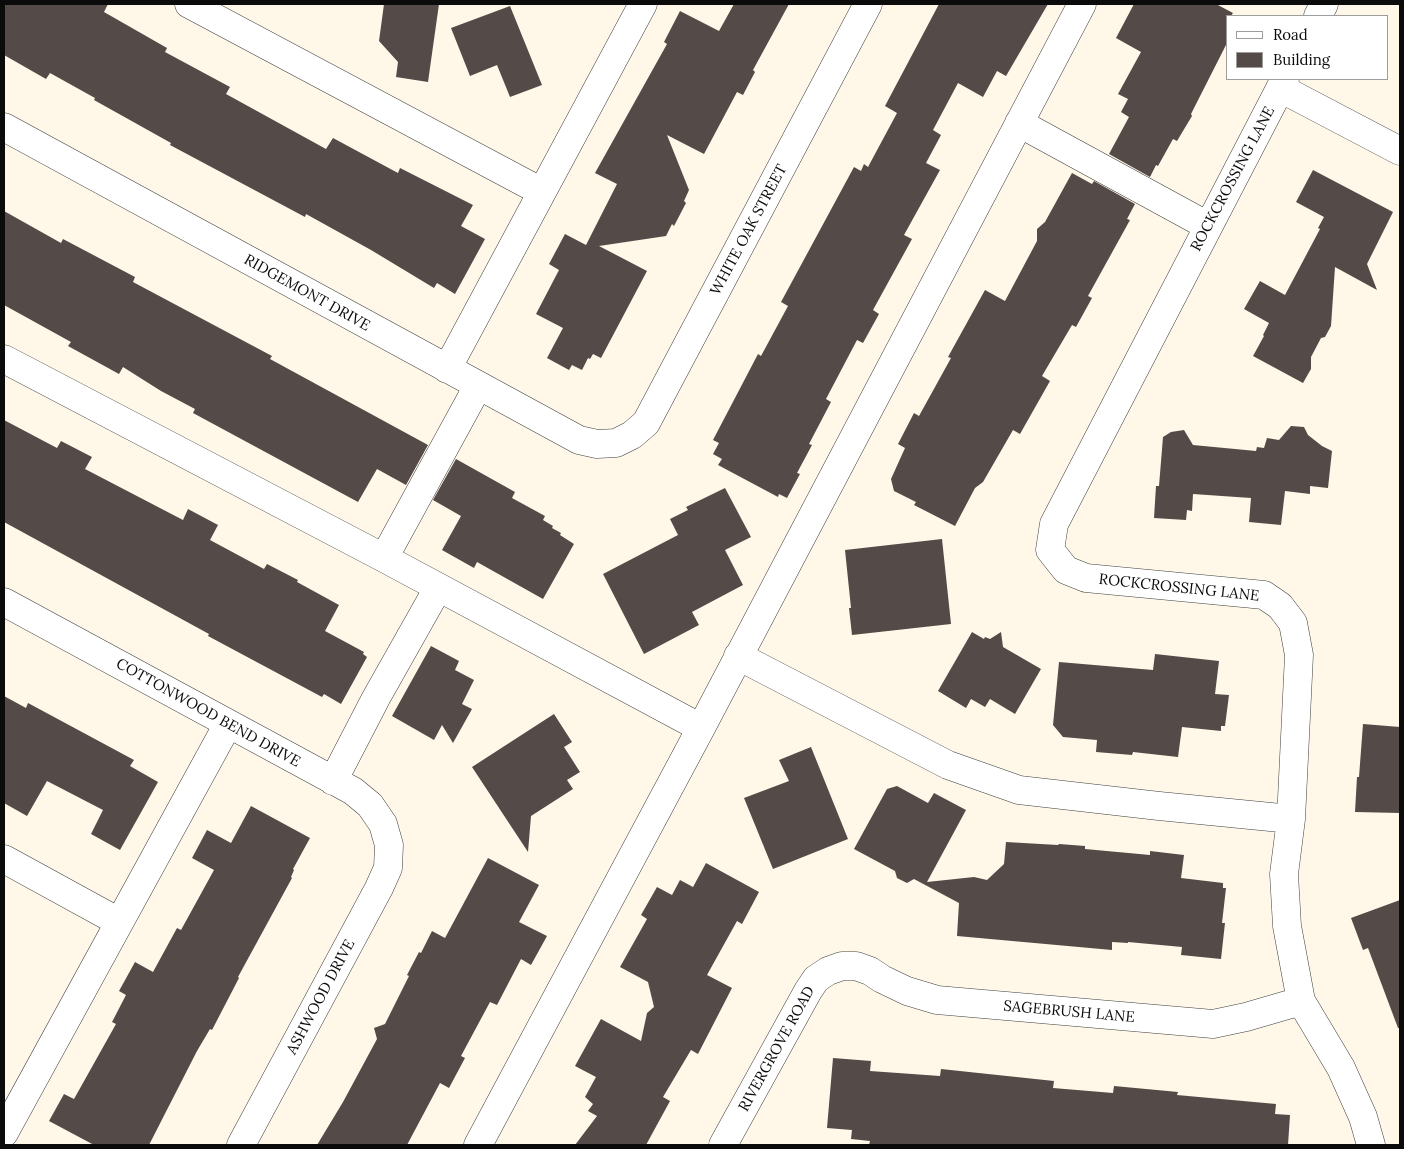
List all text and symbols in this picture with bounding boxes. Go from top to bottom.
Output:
legend [1226,15,1389,80]
text: Road [1273,25,1308,44]
text: Building [1273,50,1330,69]
street label: ROCKCROSSING LANE [1187,104,1279,254]
street label: WHITE OAK STREET [707,161,791,299]
street label: RIDGEMONT DRIVE [241,251,373,335]
street label: ROCKCROSSING LANE [1098,571,1260,605]
street label: COTTONWOOD BEND DRIVE [113,655,303,771]
street label: ASHWOOD DRIVE [283,936,359,1058]
street label: RIVERGROVE ROAD [735,983,819,1115]
street label: SAGEBRUSH LANE [1003,997,1135,1027]

